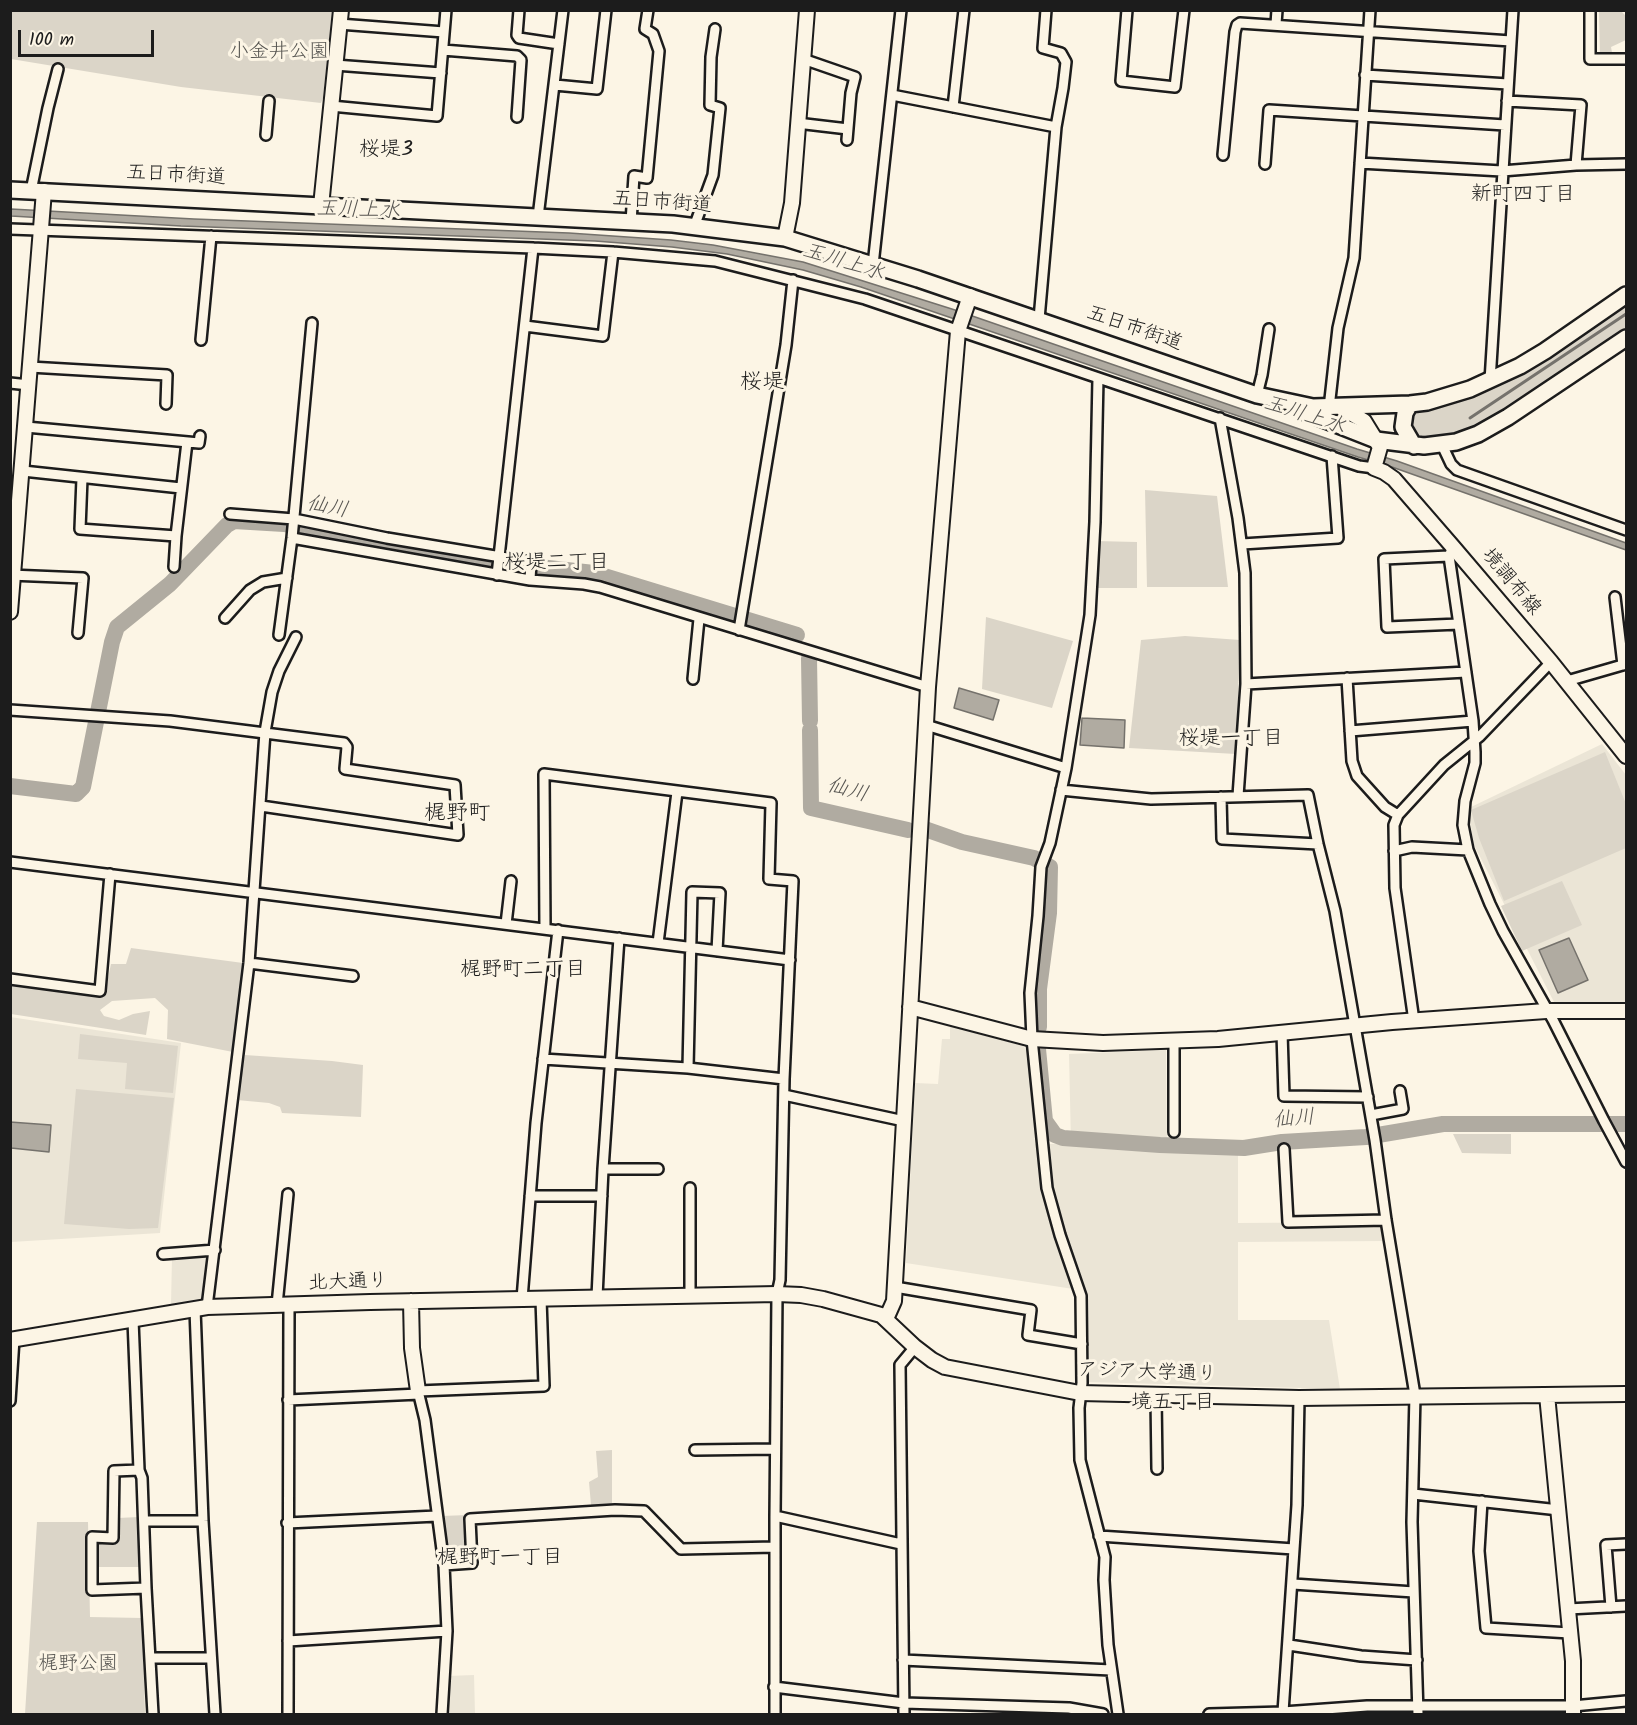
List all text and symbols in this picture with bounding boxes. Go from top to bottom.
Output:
scale bar [21,18,158,56]
text: 100 m [29,26,74,55]
park label: 小金井公園 [229,42,329,66]
district label: 桜堤3 [359,138,413,164]
street label: 五日市街道 [125,162,227,192]
district label: 新町四丁目 [1471,183,1575,209]
street label: 五日市街道 [611,189,713,219]
water label: 玉川上水 [316,198,400,226]
water label: 玉川上水 [799,240,887,288]
street label: 五日市街道 [1083,302,1185,358]
district label: 桜堤 [740,371,784,397]
water label: 玉川上水 [1260,392,1348,442]
water label: 仙川 [304,493,350,525]
street label: 境調布線 [1475,545,1545,621]
district label: 桜堤二丁目 [505,551,609,577]
district label: 桜堤一丁目 [1179,727,1283,753]
water label: 仙川 [823,774,871,810]
district label: 梶野町 [424,802,490,828]
district label: 梶野町二丁目 [460,958,586,984]
water label: 仙川 [1272,1107,1316,1135]
street label: 北大通り [308,1271,388,1297]
street label: アジア大学通り [1077,1360,1217,1388]
district label: 境五丁目 [1131,1391,1215,1417]
district label: 梶野町一丁目 [437,1546,563,1572]
park label: 梶野公園 [38,1654,118,1678]

